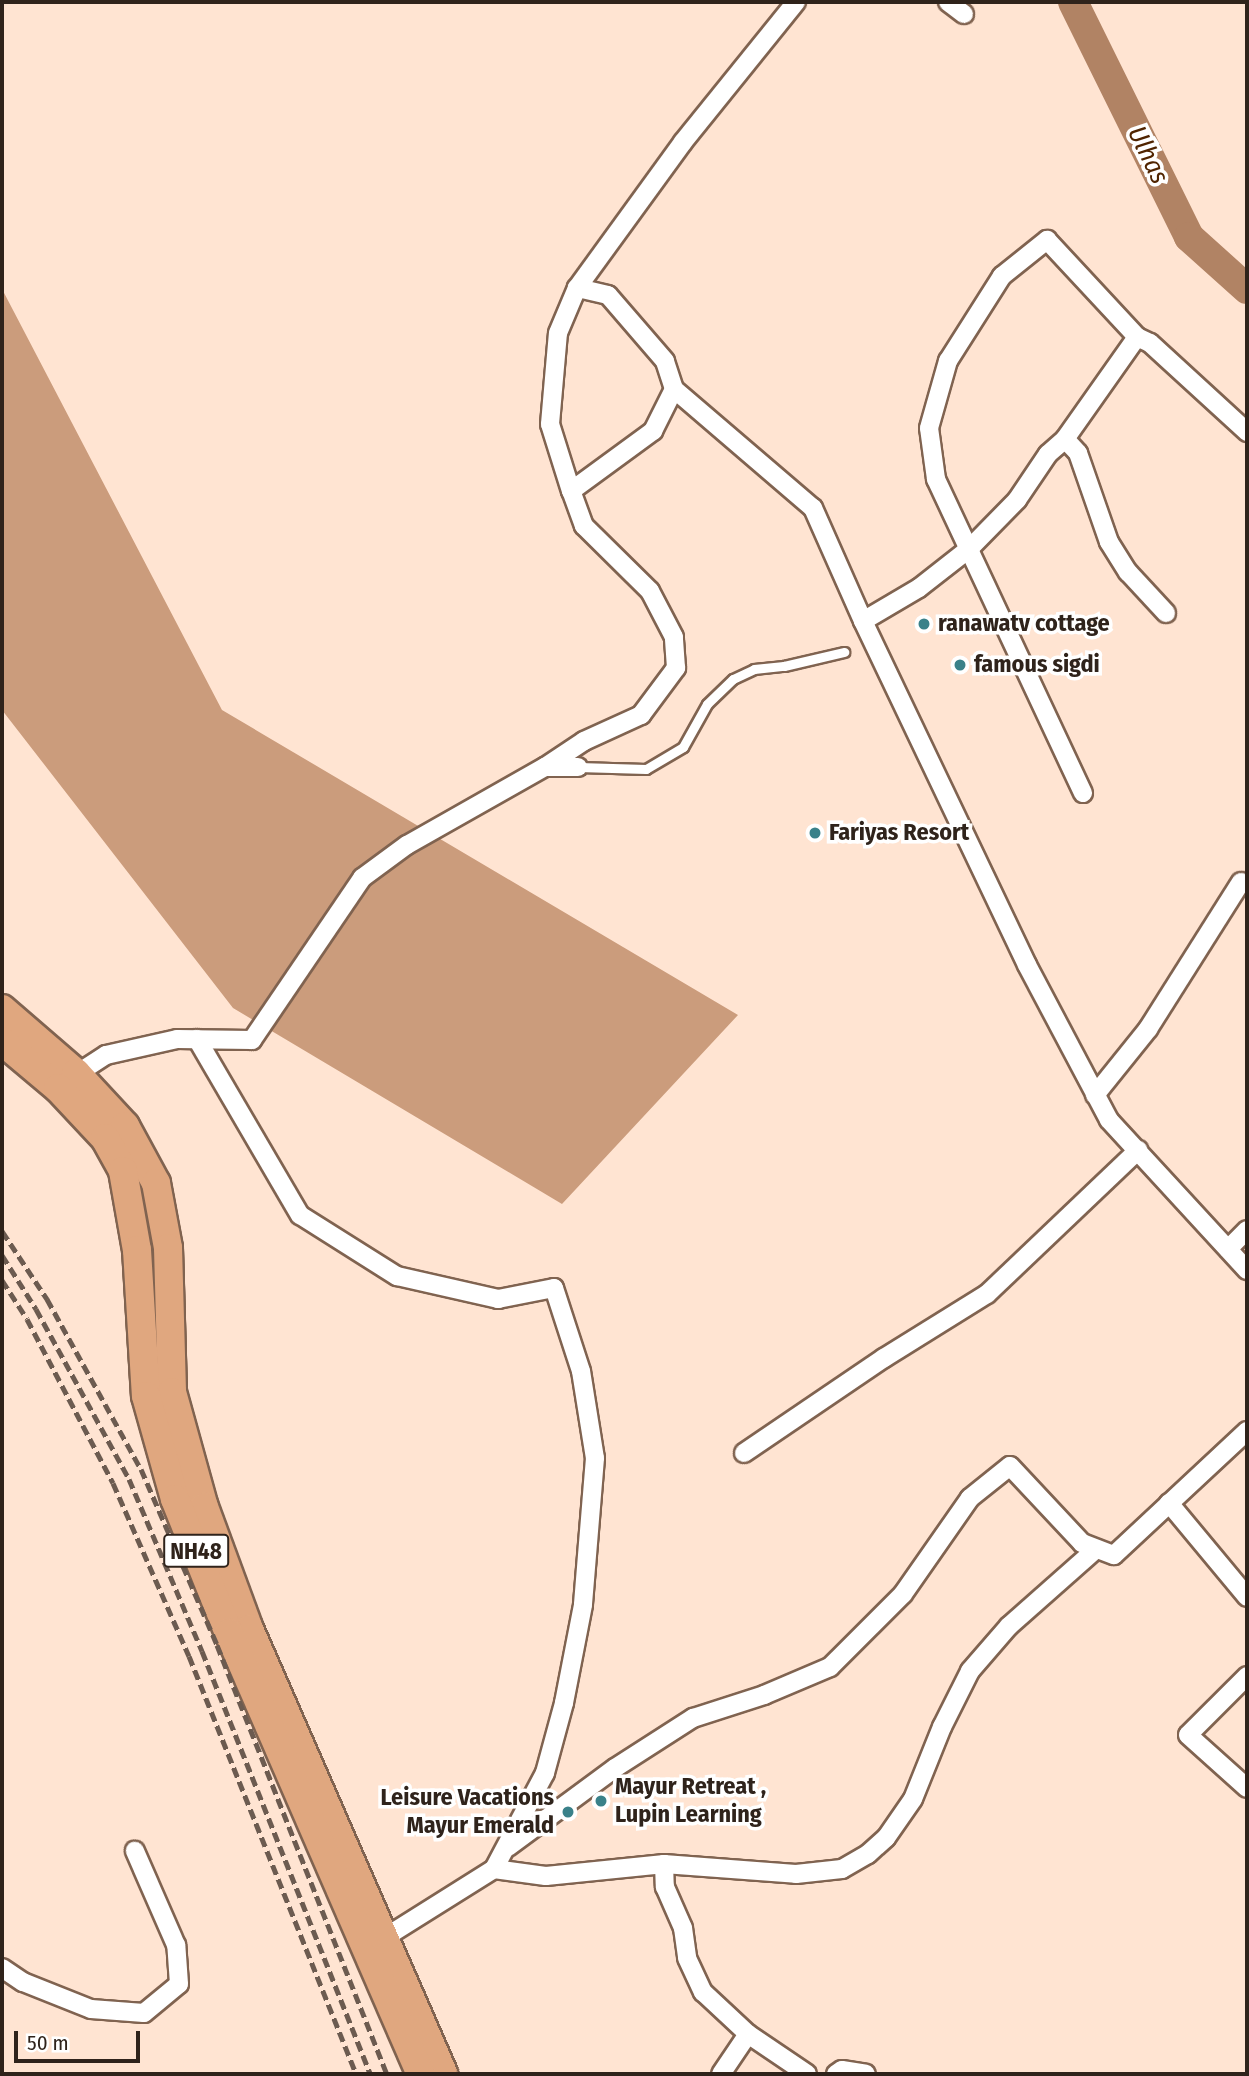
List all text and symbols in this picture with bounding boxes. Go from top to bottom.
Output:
water label: Ulhas [1121,121,1175,189]
place label: ranawatv cottage [938,610,1110,638]
marker: ranawatv cottage [916,616,932,632]
place label: famous sigdi [974,651,1100,679]
marker: famous sigdi [952,657,968,673]
place label: Fariyas Resort [829,819,969,847]
marker: Fariyas Resort [807,825,823,841]
road number: NH48 [163,1532,229,1570]
place label: Mayur Retreat , Lupin Learning [615,1773,766,1829]
place label: Leisure Vacations Mayur Emerald [380,1784,554,1840]
marker: Mayur Retreat , Lupin Learning [593,1793,609,1809]
marker: Leisure Vacations Mayur Emerald [560,1804,576,1820]
scale bar [18,2016,144,2060]
text: 50 m [27,2030,69,2056]

